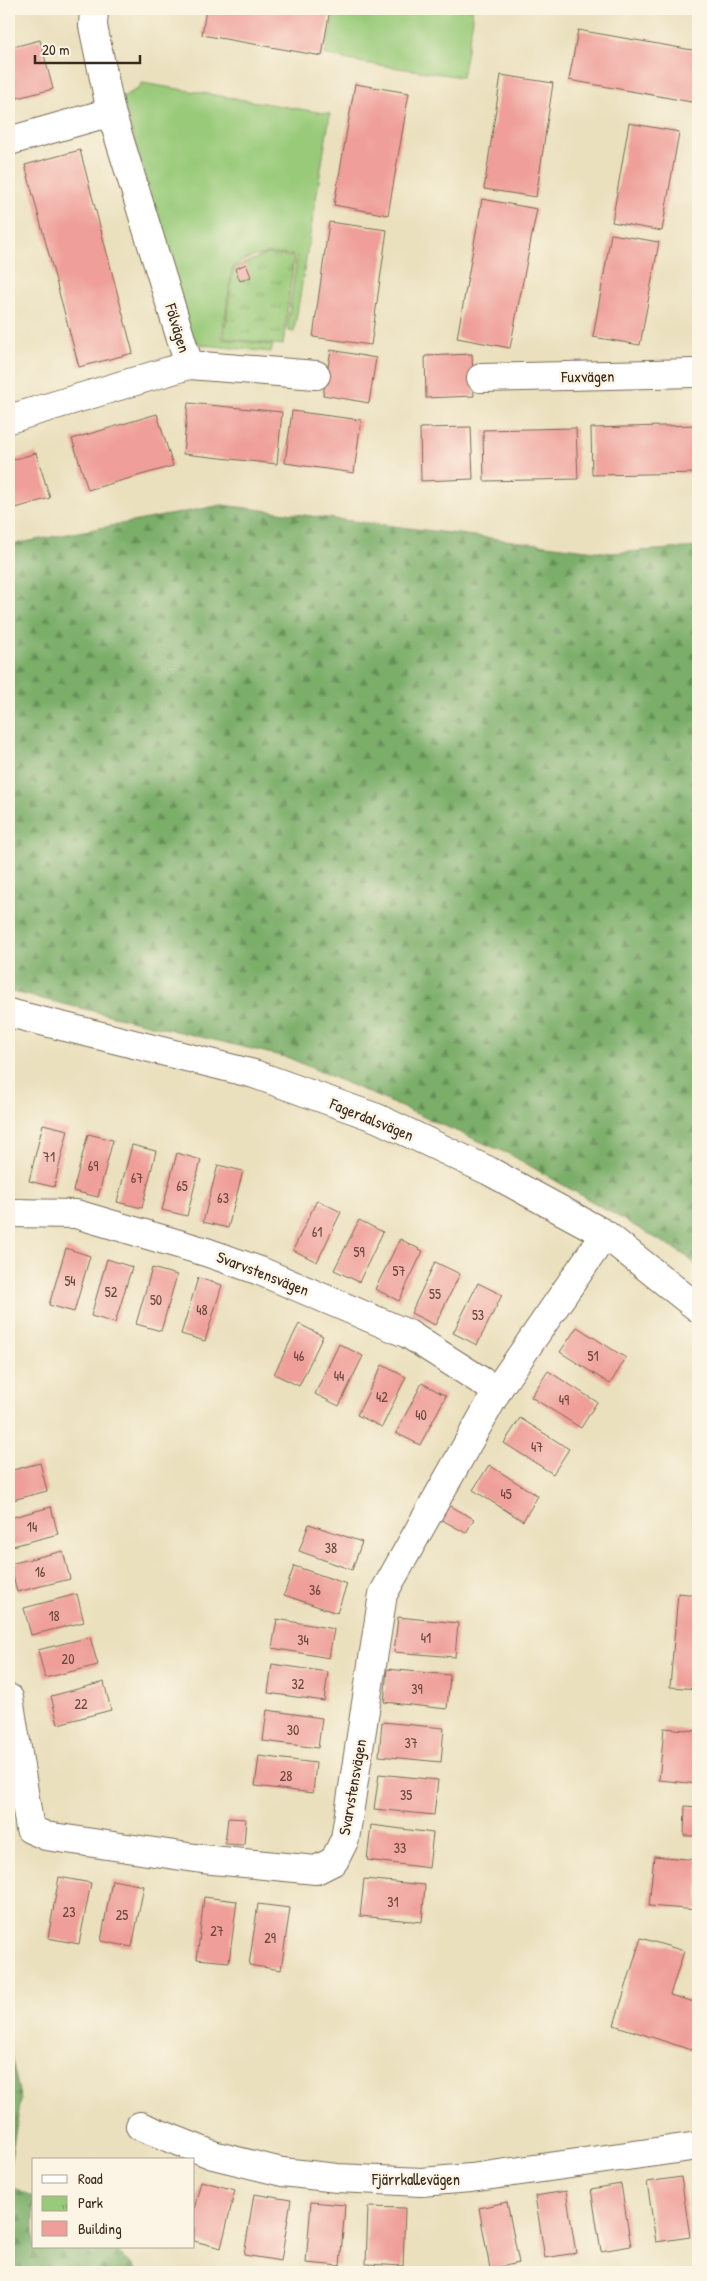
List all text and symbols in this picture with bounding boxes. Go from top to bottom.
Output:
scale bar [35,32,140,64]
text: 20 m [42,39,69,60]
street label: Fölvägen [160,300,196,355]
street label: Fuxvägen [560,365,615,387]
street label: Fagerdalsvägen [326,1092,417,1146]
house number: 71 [43,1147,55,1166]
house number: 69 [88,1156,98,1175]
house number: 67 [131,1168,143,1187]
house number: 65 [176,1176,188,1195]
house number: 63 [217,1188,229,1207]
house number: 61 [312,1222,322,1241]
house number: 59 [353,1242,365,1261]
street label: Svarvstensvägen [214,1245,312,1301]
house number: 57 [393,1261,405,1280]
house number: 54 [64,1271,76,1290]
house number: 52 [105,1282,118,1301]
house number: 55 [429,1284,441,1303]
house number: 50 [150,1290,162,1309]
house number: 48 [196,1300,208,1319]
house number: 53 [472,1305,484,1324]
house number: 46 [294,1346,305,1365]
house number: 51 [587,1346,599,1365]
house number: 44 [334,1366,344,1385]
house number: 42 [376,1387,388,1406]
house number: 49 [559,1390,569,1409]
house number: 40 [415,1405,427,1424]
house number: 47 [531,1437,543,1456]
house number: 45 [500,1484,512,1503]
house number: 14 [27,1517,37,1536]
house number: 38 [325,1538,337,1557]
house number: 16 [35,1562,46,1581]
house number: 36 [309,1580,321,1599]
house number: 18 [48,1606,60,1625]
house number: 41 [421,1628,431,1647]
house number: 34 [297,1630,309,1649]
house number: 20 [62,1649,74,1668]
house number: 32 [292,1674,305,1693]
house number: 39 [411,1679,423,1698]
house number: 22 [74,1694,88,1713]
house number: 30 [287,1720,299,1739]
house number: 37 [404,1733,418,1752]
street label: Svarvstensvägen [333,1737,371,1837]
house number: 28 [280,1766,292,1785]
house number: 35 [400,1785,412,1804]
house number: 33 [394,1838,406,1857]
house number: 31 [387,1892,399,1911]
house number: 23 [63,1902,75,1921]
house number: 25 [116,1905,128,1924]
house number: 27 [210,1921,224,1940]
house number: 29 [264,1928,276,1947]
legend [32,2158,195,2248]
text: Road [78,2168,103,2189]
street label: Fjärrkallevägen [371,2168,460,2190]
text: Park [78,2192,103,2213]
text: Building [78,2218,122,2239]

